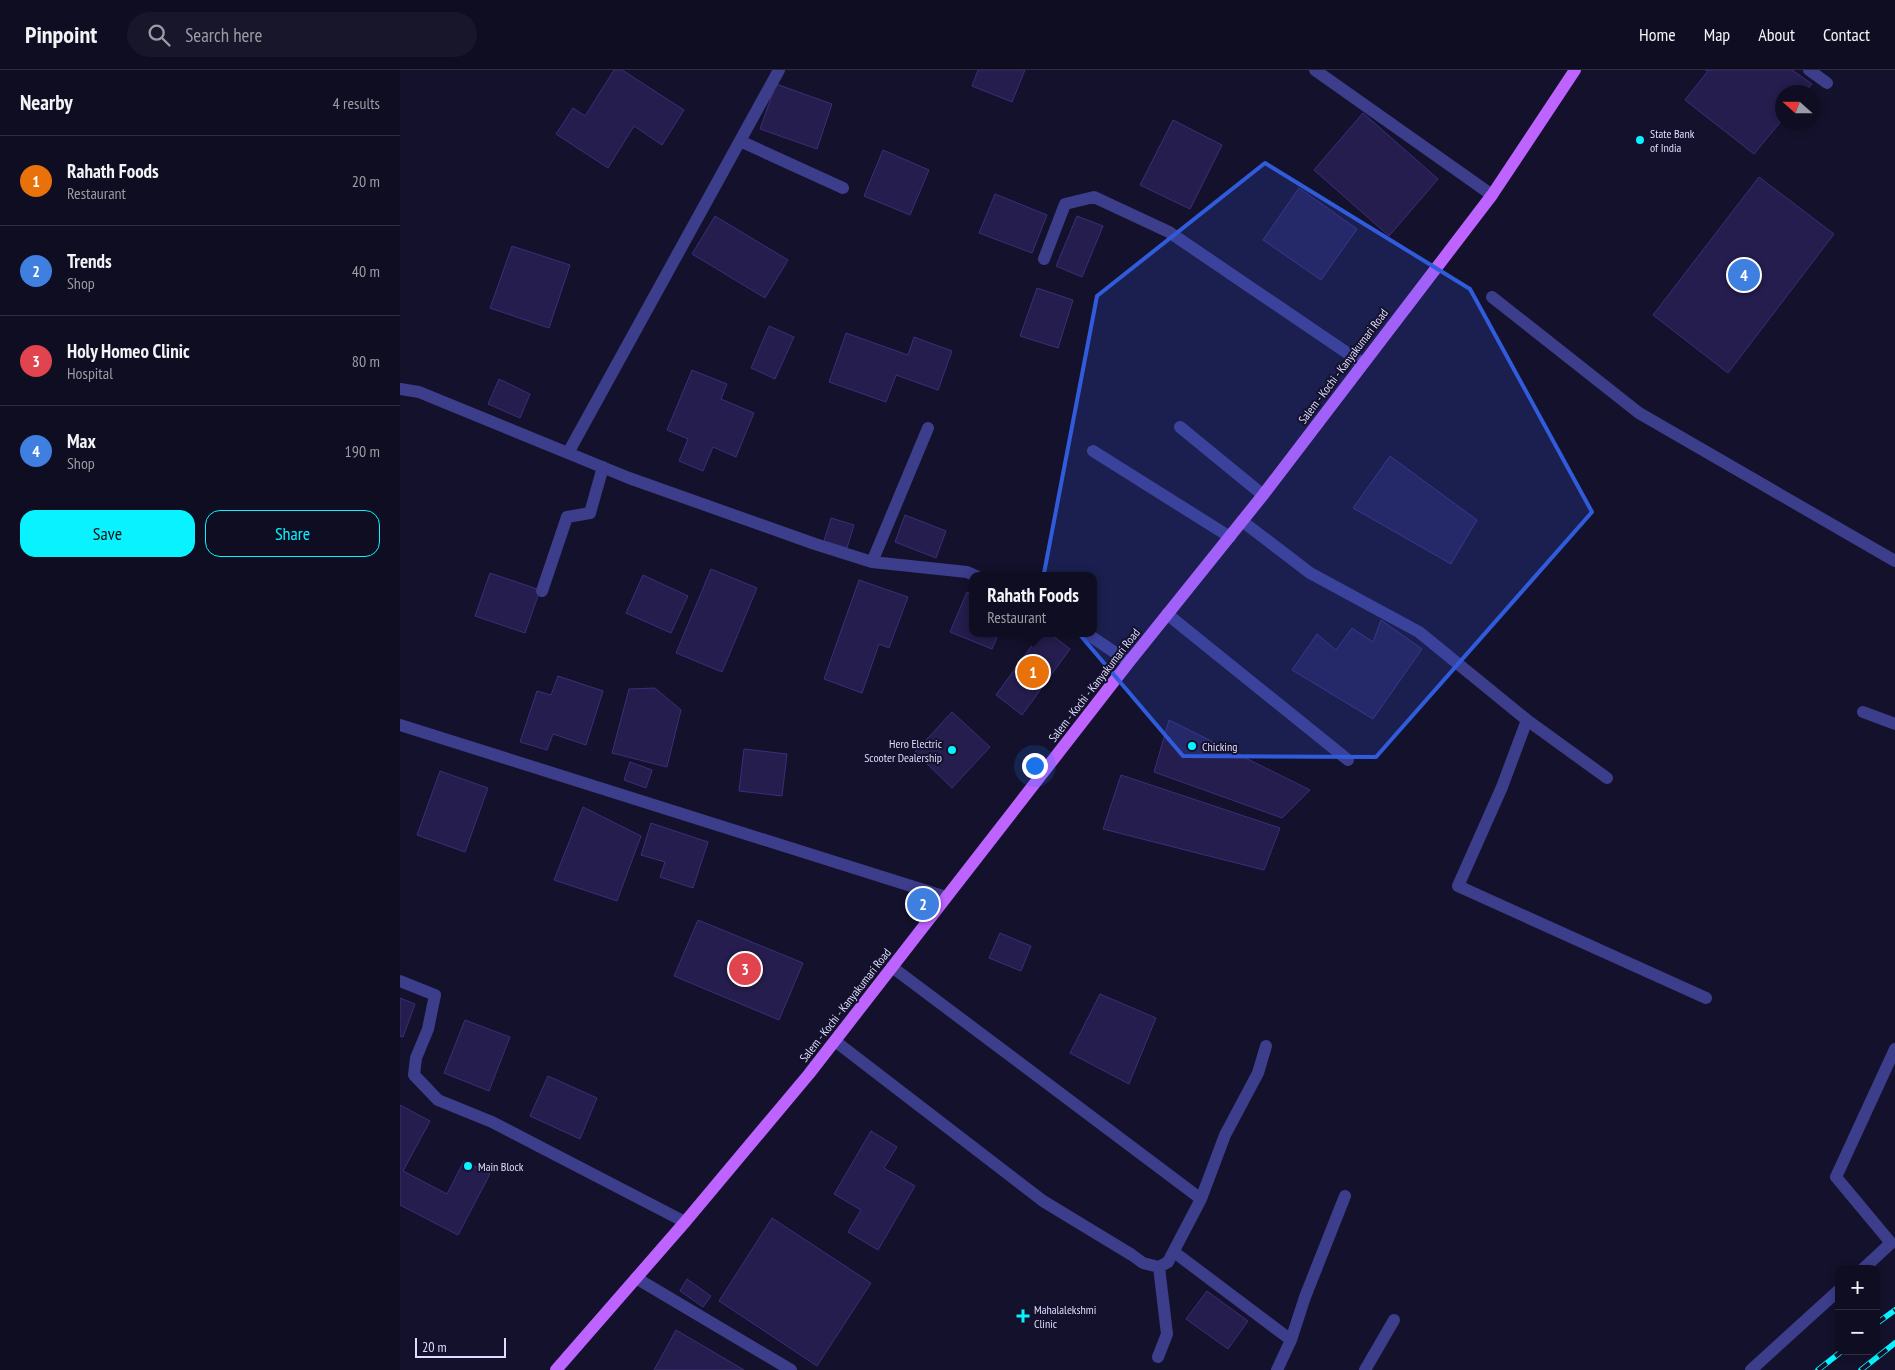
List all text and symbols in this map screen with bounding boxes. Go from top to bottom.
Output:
search box [127,12,477,57]
text: Pinpoint [25,19,97,50]
icon: search [145,21,173,49]
text: Search here [185,23,262,47]
text: Home [1639,23,1676,46]
text: Map [1704,23,1730,46]
text: About [1758,23,1795,46]
text: Contact [1823,23,1870,46]
north arrow [1775,85,1820,130]
text: Nearby [20,89,73,116]
text: 4 results [333,93,380,113]
place label: State Bank of India [1650,126,1695,155]
marker: State Bank of India [1634,134,1646,146]
text: Rahath Foods [67,159,159,183]
text: 1 [32,171,40,191]
text: 20 m [352,171,380,191]
text: Restaurant [67,183,126,203]
text: Trends [67,249,112,273]
pin: 4 [1728,256,1760,294]
text: 2 [32,261,40,281]
text: 40 m [352,261,380,281]
text: Shop [67,273,95,293]
street label: Salem - Kochi - Kanyakumari Road [1295,306,1391,426]
text: Holy Homeo Clinic [67,339,190,363]
text: 3 [32,351,40,371]
text: 80 m [352,351,380,371]
text: Hospital [67,363,113,383]
text: Max [67,429,96,453]
text: 4 [32,441,40,461]
text: 190 m [345,441,380,461]
text: Shop [67,453,95,473]
button: Save [20,510,195,557]
button: Share [205,510,380,557]
popup [969,572,1097,637]
text: Rahath Foods [987,583,1079,607]
text: Restaurant [987,607,1046,627]
street label: Salem - Kochi - Kanyakumari Road [1045,625,1143,745]
pin: 1 [1017,653,1049,691]
place label: Hero Electric Scooter Dealership [864,736,943,765]
place label: Chicking [1202,739,1237,754]
marker: Chicking [1186,740,1198,752]
marker: Hero Electric Scooter Dealership [946,744,958,756]
your location [1022,753,1048,779]
pin: 2 [907,885,939,923]
street label: Salem - Kochi - Kanyakumari Road [796,945,894,1065]
pin: 3 [729,950,761,988]
place label: Main Block [478,1159,524,1174]
marker: Main Block [462,1160,474,1172]
map controls [1835,1265,1880,1355]
button: + [1835,1265,1880,1310]
place label: Mahalalekshmi Clinic [1034,1302,1096,1331]
marker: Mahalalekshmi Clinic [1016,1309,1030,1323]
button: − [1835,1310,1880,1355]
scale bar [415,1335,506,1358]
text: 20 m [422,1338,447,1356]

